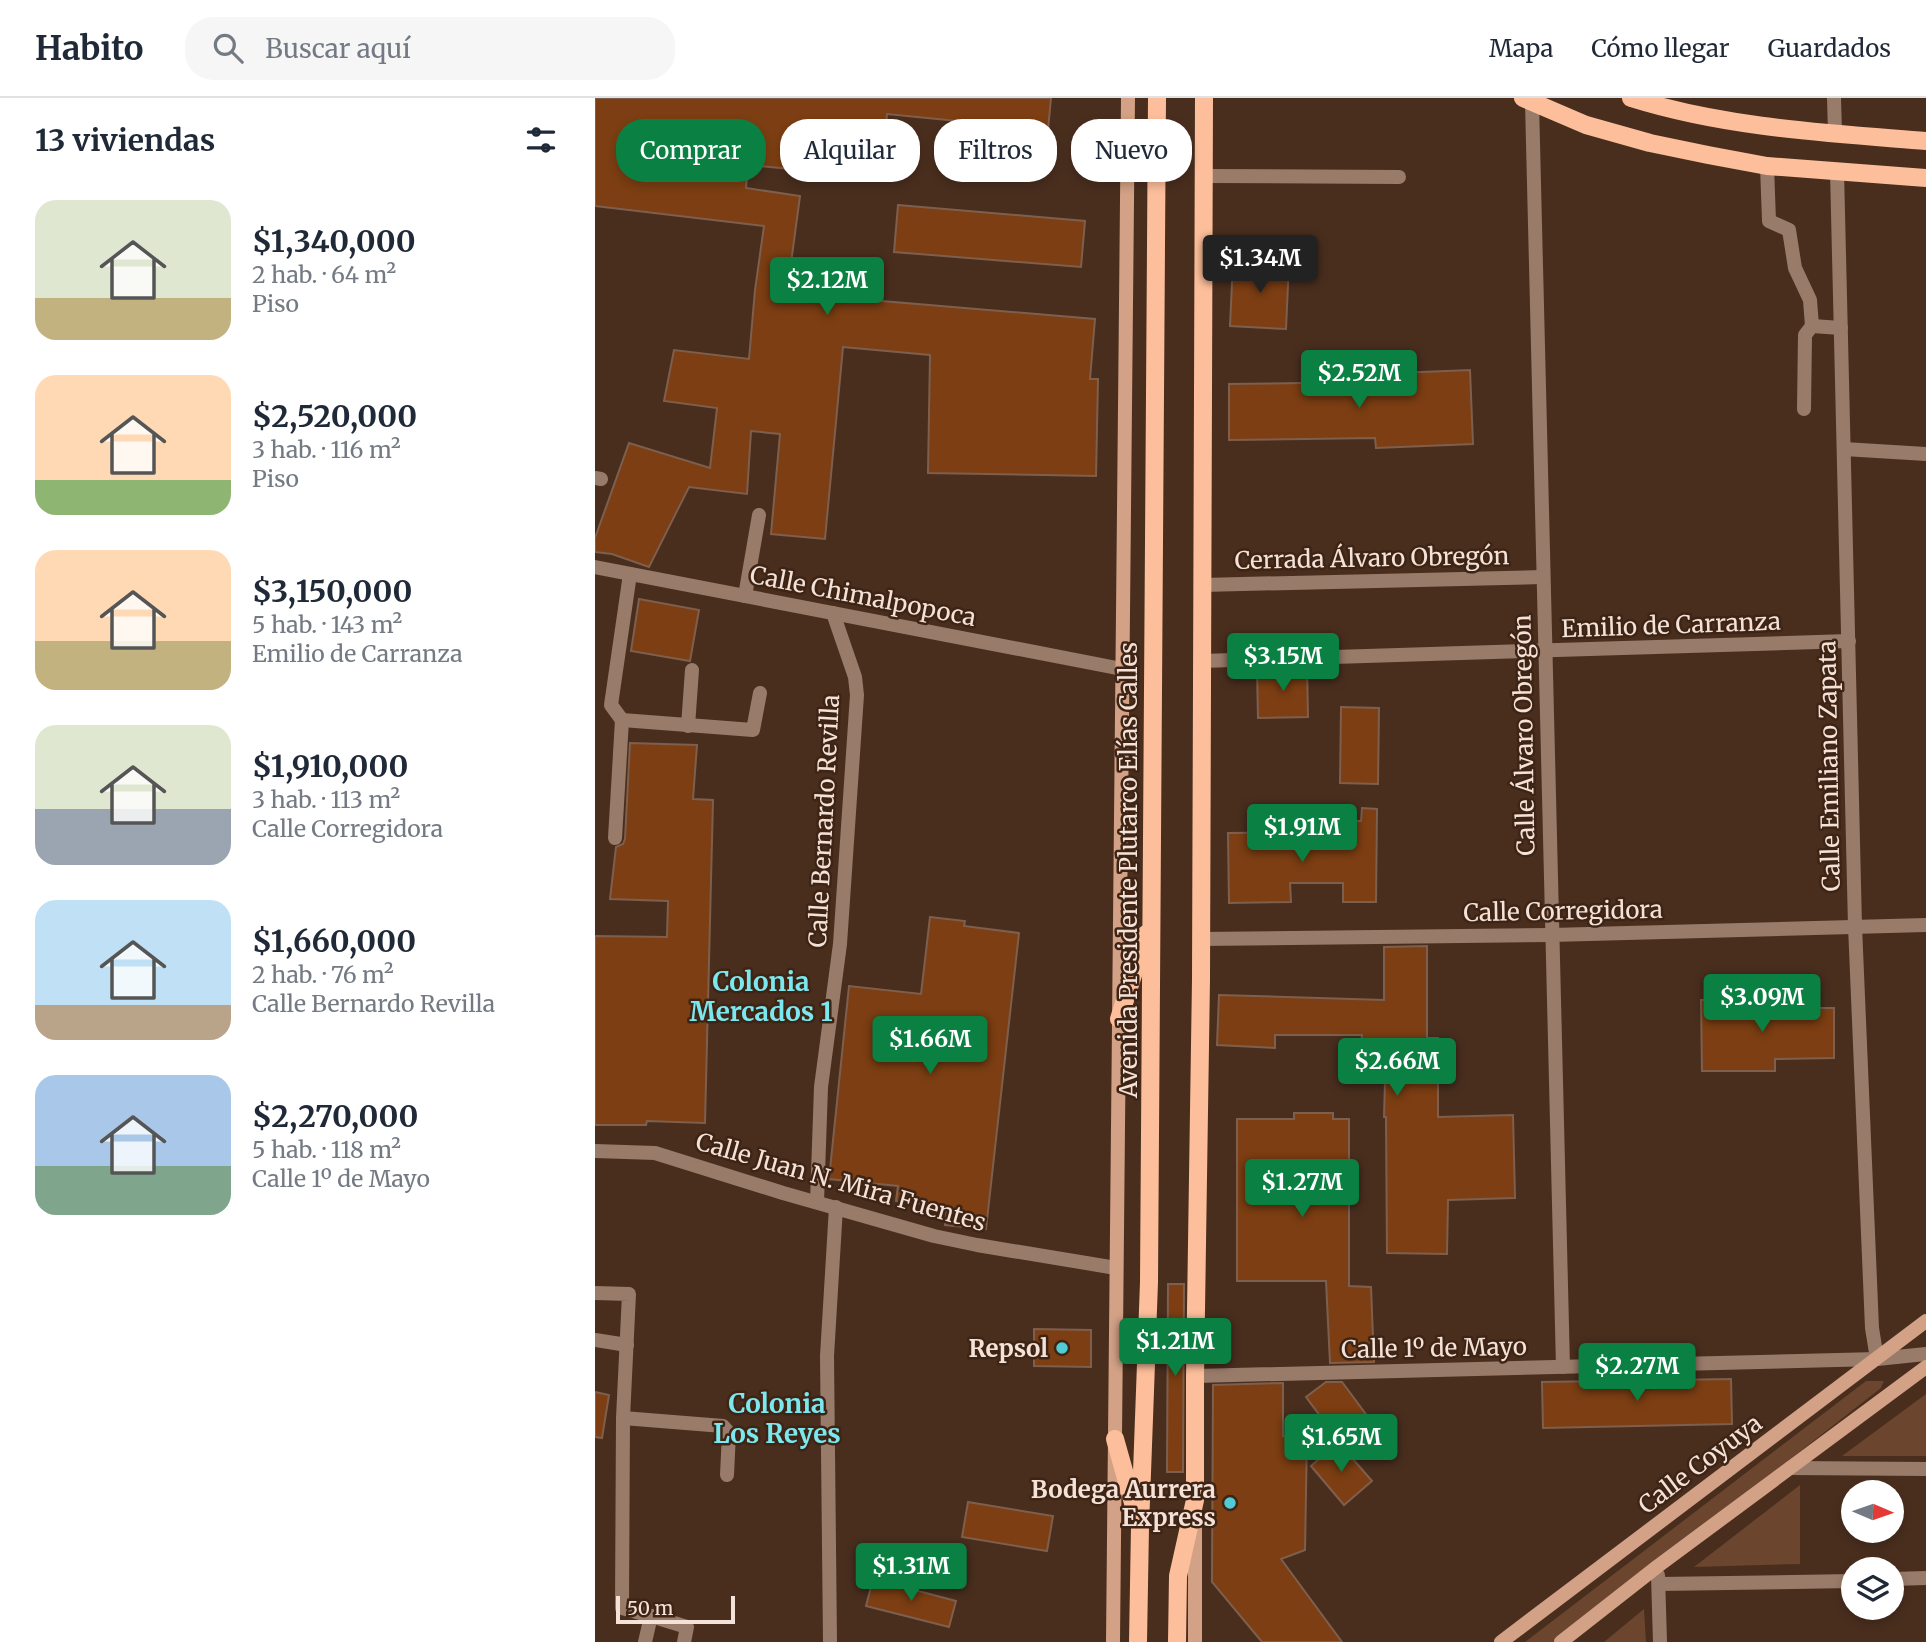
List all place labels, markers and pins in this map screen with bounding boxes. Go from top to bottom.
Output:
pin: $1.34M [1203,236,1317,295]
pin: $2.12M [770,258,884,317]
pin: $2.52M [1302,350,1416,410]
pin: $3.15M [1226,634,1340,693]
pin: $1.91M [1245,804,1359,864]
pin: $3.09M [1705,974,1819,1034]
pin: $1.66M [873,1016,987,1076]
pin: $2.66M [1340,1038,1454,1098]
pin: $1.27M [1245,1160,1359,1219]
pin: $1.21M [1118,1318,1232,1378]
place label: Repsol [968,1333,1048,1364]
marker: Repsol [1054,1340,1070,1356]
pin: $2.27M [1580,1344,1694,1403]
pin: $1.65M [1284,1414,1398,1474]
place label: Bodega Aurrera Express [1031,1474,1216,1533]
marker: Bodega Aurrera Express [1222,1495,1238,1511]
pin: $1.31M [854,1544,968,1603]

